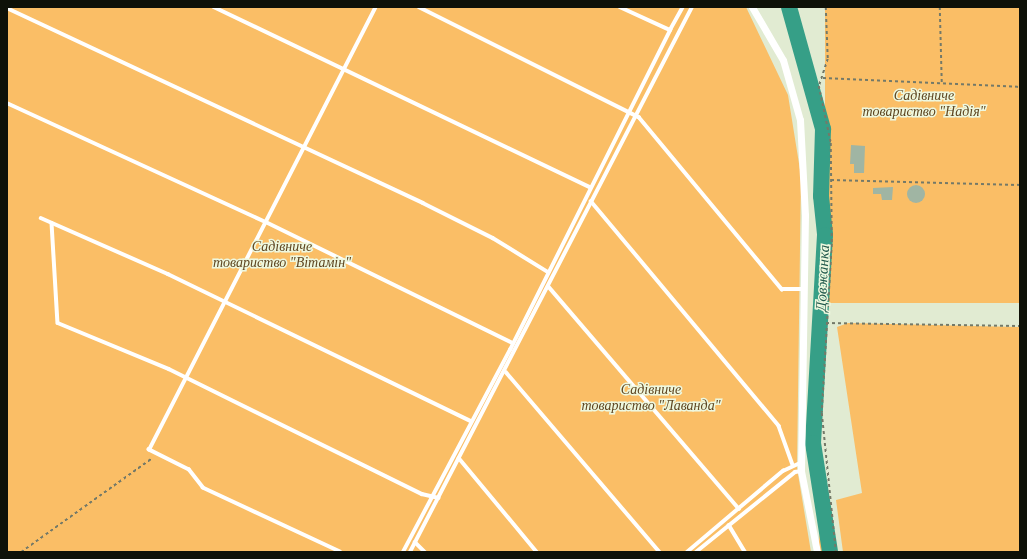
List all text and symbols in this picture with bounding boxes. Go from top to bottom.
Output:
park label: Садівниче товариство "Надія" [862,88,986,120]
park label: Садівниче товариство "Вітамін" [213,239,351,272]
water label: Довжанка [812,244,834,312]
park label: Садівниче товариство "Лаванда" [581,382,721,414]

